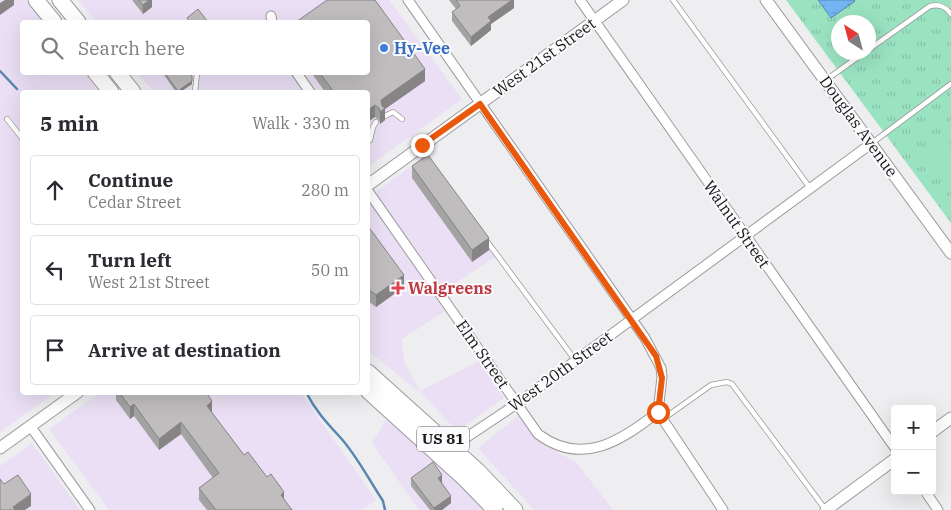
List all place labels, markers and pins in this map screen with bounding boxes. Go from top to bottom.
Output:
place label: Hy-Vee [394,38,450,58]
marker: Hy-Vee [378,42,390,54]
place label: Walgreens [408,278,492,298]
marker: Walgreens [392,282,404,294]

